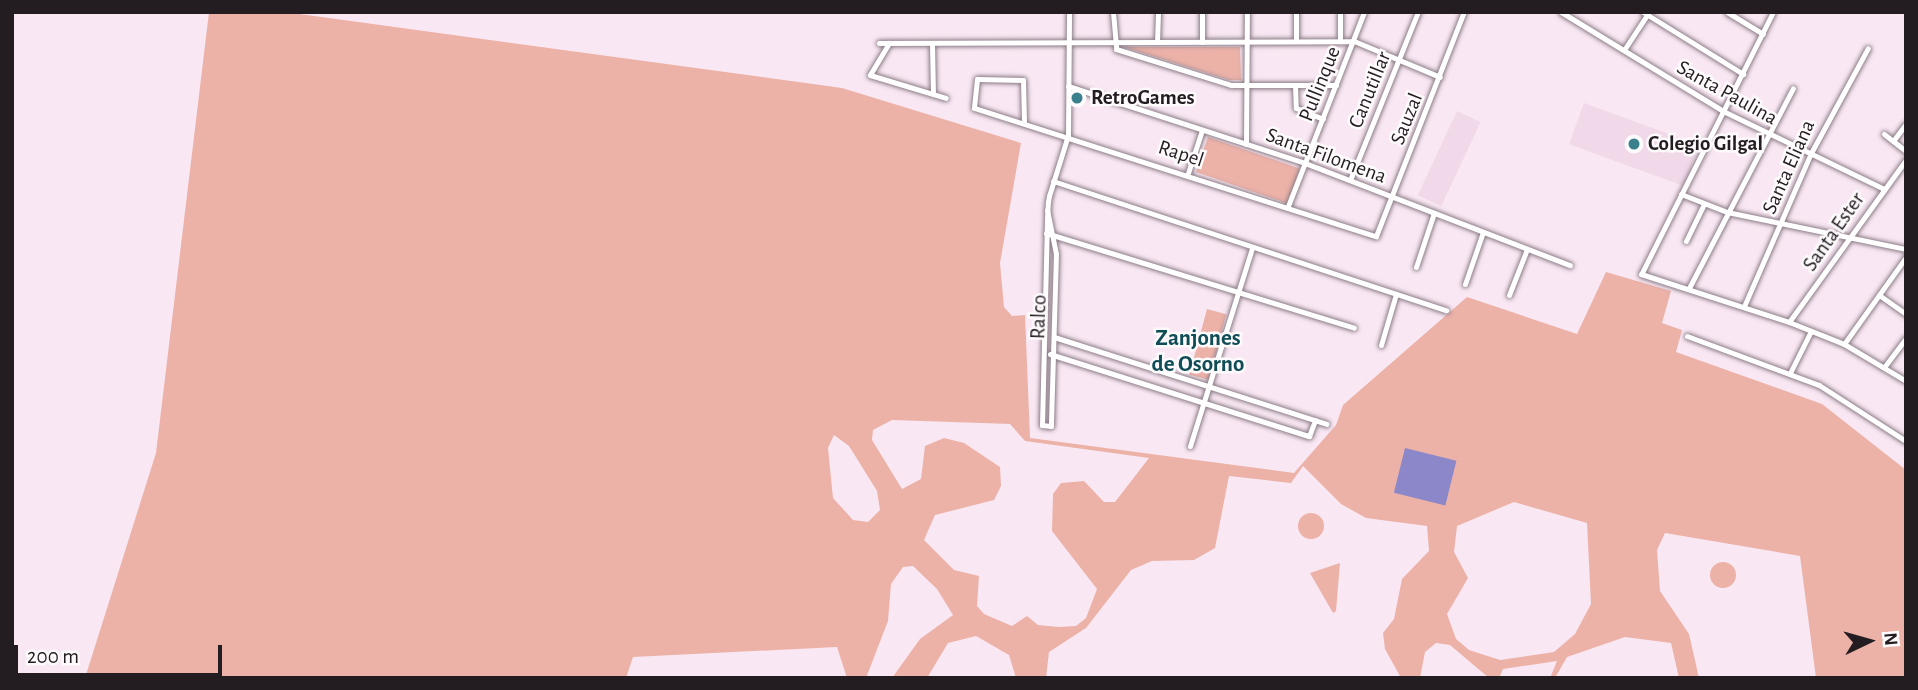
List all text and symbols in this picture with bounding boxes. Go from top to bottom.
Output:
street label: Pullinque [1294,43,1346,125]
street label: Canutillar [1343,48,1397,132]
street label: Santa Paulina [1672,55,1782,131]
place label: RetroGames [1091,85,1195,111]
marker: RetroGames [1069,90,1085,106]
street label: Sauzal [1385,90,1429,148]
street label: Santa Eliana [1757,116,1821,218]
street label: Santa Filomena [1262,123,1390,189]
place label: Colegio Gilgal [1648,131,1763,157]
street label: Rapel [1155,135,1207,173]
marker: Colegio Gilgal [1626,136,1642,152]
street label: Santa Ester [1798,188,1870,276]
street label: Ralco [1026,294,1052,340]
district label: Zanjones de Osorno [1152,325,1244,379]
north arrow [1834,606,1904,676]
scale bar [18,630,226,674]
text: N [1880,632,1900,647]
text: 200 m [27,646,79,667]

